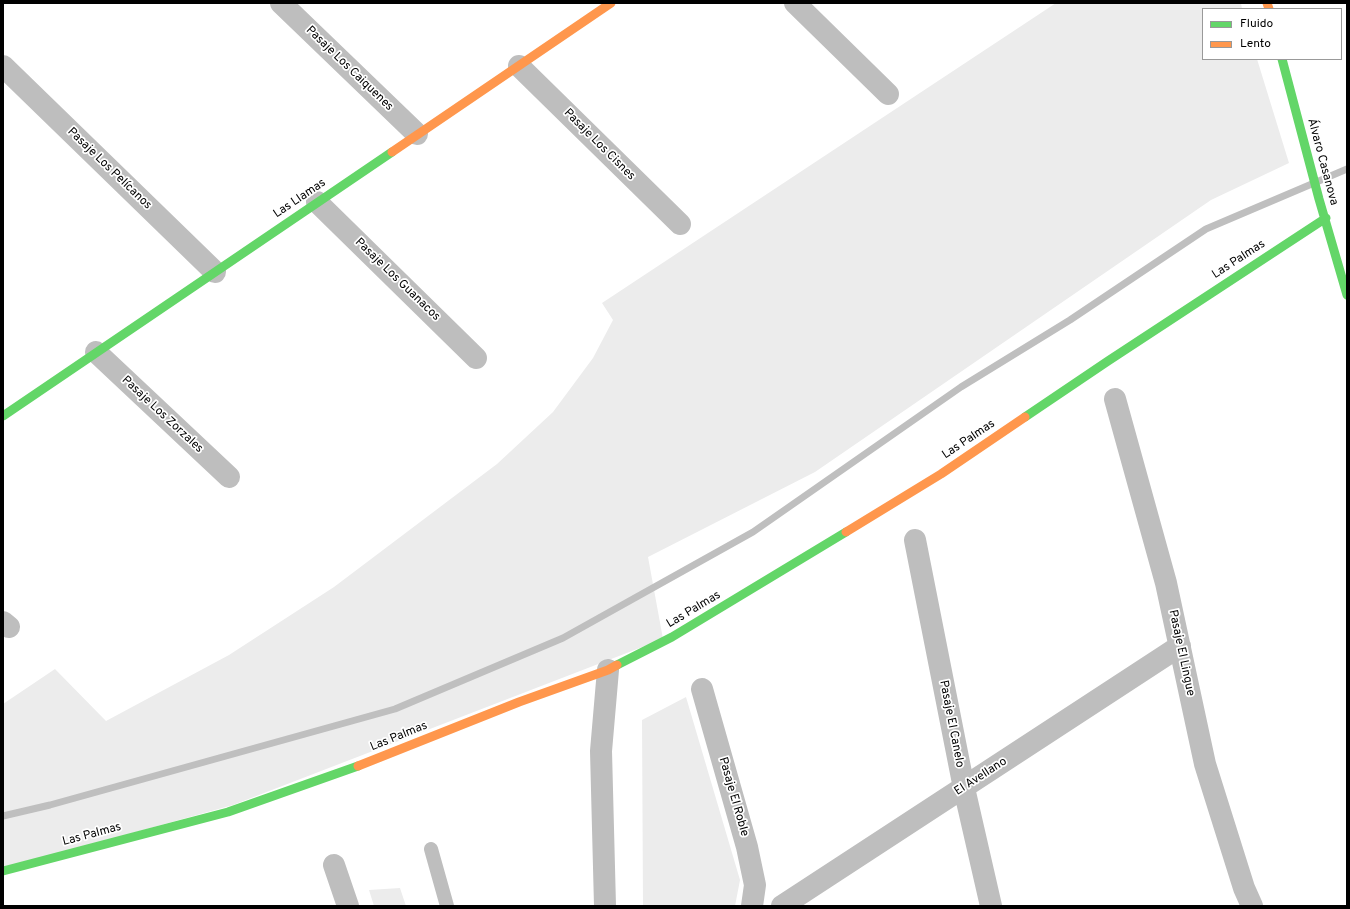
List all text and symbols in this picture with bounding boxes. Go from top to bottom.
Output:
legend [1202,8,1342,60]
text: Fluido [1240,16,1273,32]
street label: Pasaje Los Caiquenes [302,24,396,114]
text: Lento [1240,36,1271,52]
street label: Pasaje Los Cisnes [560,106,638,184]
street label: Álvaro Casanova [1303,117,1341,207]
street label: Pasaje Los Pelícanos [64,125,154,213]
street label: Las Llamas [271,176,329,222]
street label: Pasaje Los Guanacos [351,236,443,324]
street label: Las Palmas [1210,238,1268,282]
street label: Pasaje Los Zorzales [118,374,206,456]
street label: Las Palmas [940,417,998,463]
street label: Las Palmas [664,588,724,632]
street label: Pasaje El Lingue [1165,609,1197,697]
street label: Pasaje El Canelo [935,679,967,769]
street label: Las Palmas [368,719,430,755]
street label: El Avellano [952,755,1010,799]
street label: Pasaje El Roble [715,756,751,838]
street label: Las Palmas [61,820,123,850]

